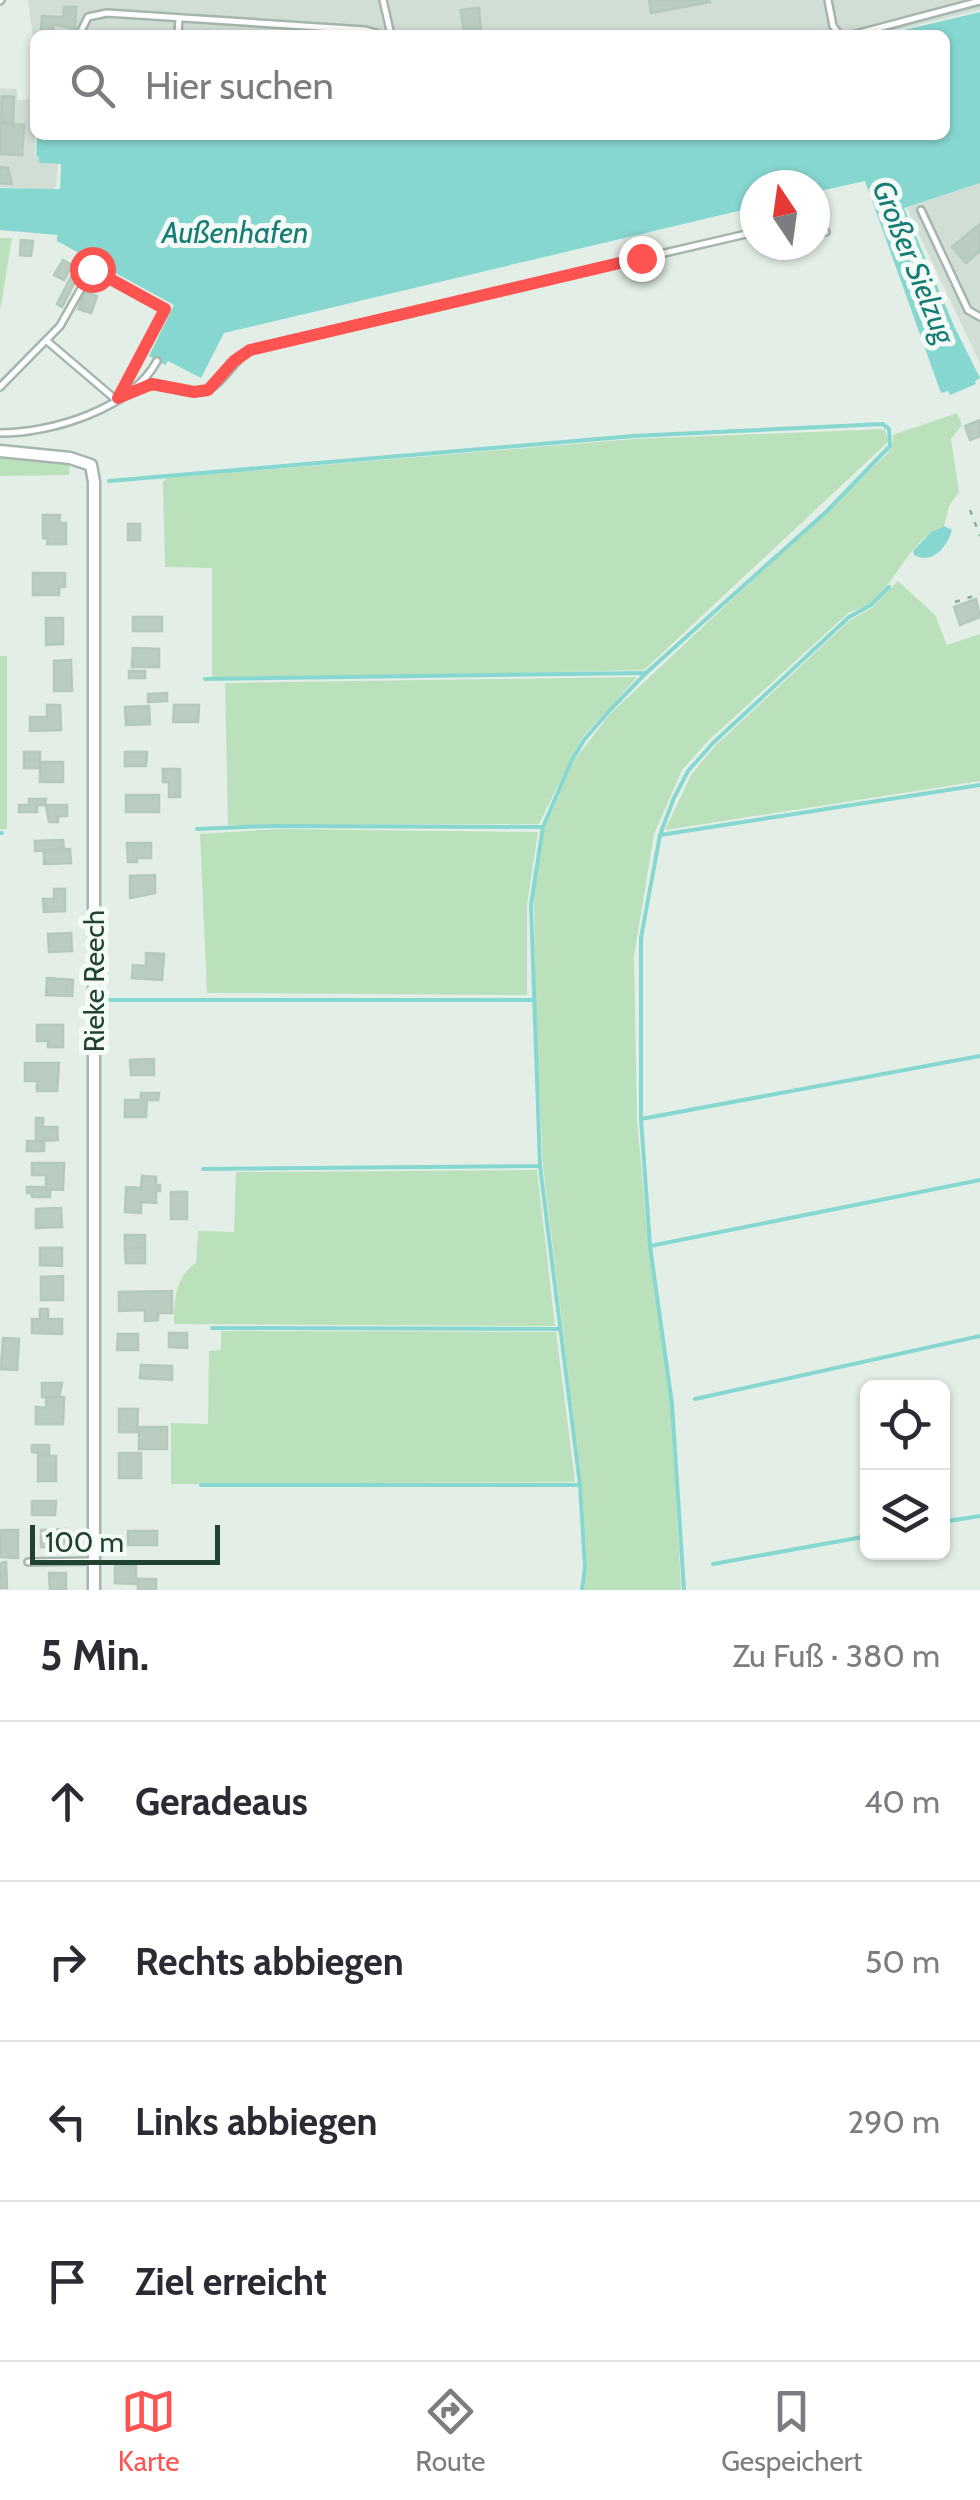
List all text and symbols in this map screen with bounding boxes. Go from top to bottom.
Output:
search box [30,30,950,140]
icon: search [65,58,120,113]
text: Hier suchen [145,62,334,109]
north arrow [740,170,830,260]
water label: Großer Sielzug [864,175,964,350]
water label: Außenhafen [160,214,308,251]
route end [619,236,665,282]
route start [70,247,116,293]
street label: Rieke Reech [77,910,111,1052]
map controls [860,1380,950,1560]
button: locate [860,1380,950,1470]
button: layers [860,1470,950,1560]
scale bar [30,1520,220,1564]
text: 100 m [45,1525,124,1559]
text: 5 Min. [40,1629,149,1681]
text: Zu Fuß · 380 m [732,1636,940,1675]
icon: ahead [40,1774,95,1829]
text: Geradeaus [135,1778,308,1825]
text: 40 m [864,1782,940,1821]
icon: right [40,1934,95,1989]
text: Rechts abbiegen [135,1938,404,1985]
text: 50 m [865,1942,940,1981]
icon: left [40,2094,95,2149]
text: Links abbiegen [135,2098,378,2145]
text: 290 m [847,2102,940,2141]
icon: arrive [40,2254,95,2309]
text: Ziel erreicht [135,2258,327,2305]
tab: Karte [118,2384,180,2478]
tab: Route [415,2384,485,2478]
tab: Gespeichert [721,2384,862,2478]

